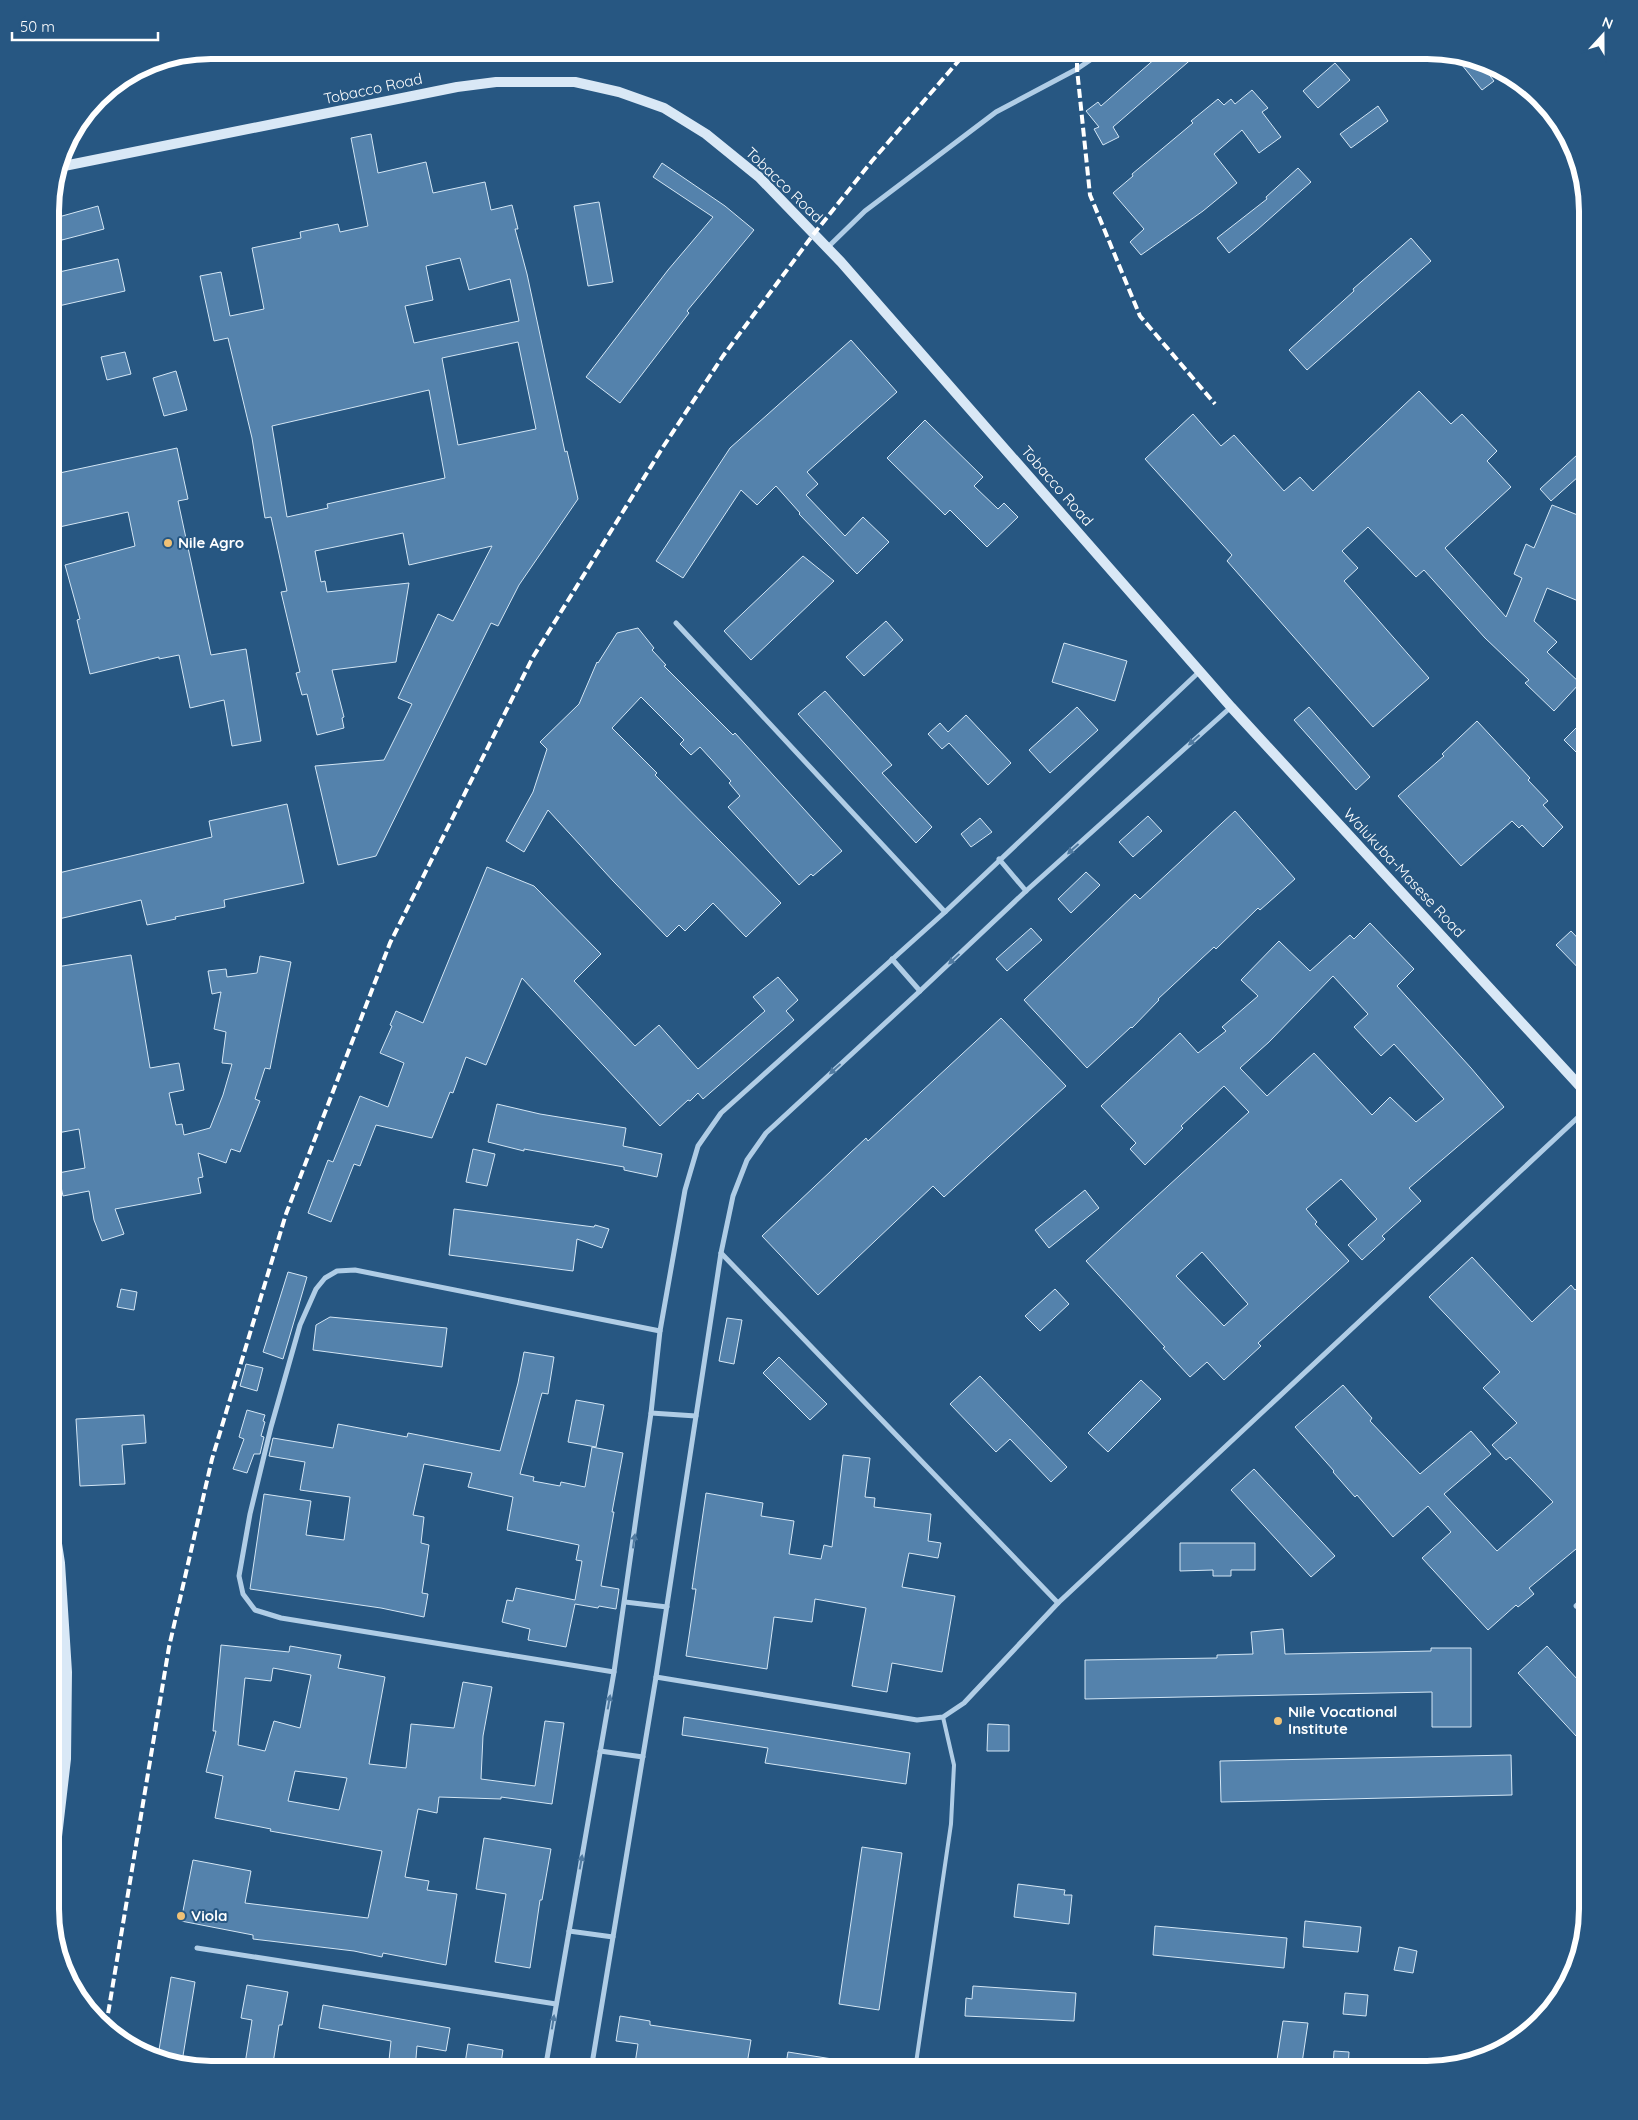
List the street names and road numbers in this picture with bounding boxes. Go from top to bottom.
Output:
street label: Tobacco Road [322,69,424,108]
street label: Tobacco Road [742,143,827,226]
street label: Tobacco Road [1017,442,1097,530]
street label: Walukuba-Masese Road [1340,804,1469,941]

